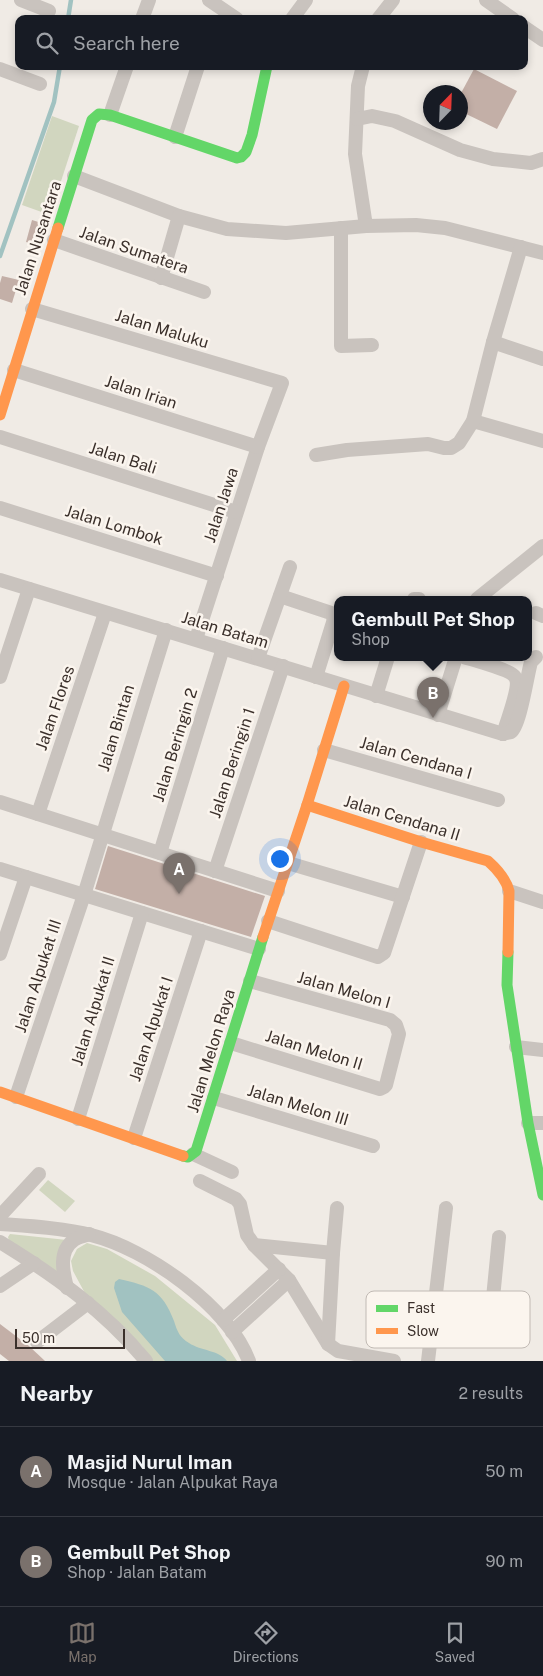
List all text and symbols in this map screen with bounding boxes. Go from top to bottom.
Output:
search box [15,15,528,70]
icon: search [33,29,61,57]
text: Search here [73,32,180,54]
north arrow [423,85,468,130]
street label: Jalan Nusantara [11,179,65,297]
street label: Jalan Sumatera [77,222,191,278]
street label: Jalan Maluku [113,306,211,352]
street label: Jalan Irian [103,371,179,413]
street label: Jalan Bali [87,438,159,478]
street label: Jalan Jawa [200,465,242,545]
street label: Jalan Lombok [63,501,165,549]
popup [334,596,532,661]
street label: Jalan Batam [179,608,271,652]
text: Gembull Pet Shop [351,608,515,630]
text: Shop [351,630,390,649]
street label: Jalan Flores [32,663,78,753]
pin: B [417,677,449,718]
street label: Jalan Bintan [94,682,138,774]
street label: Jalan Beringin 2 [149,686,201,804]
street label: Jalan Beringin 1 [205,705,259,821]
street label: Jalan Cendana I [358,733,474,783]
street label: Jalan Cendana II [342,791,462,845]
your location [267,846,293,872]
pin: A [163,853,195,894]
street label: Jalan Alpukat III [11,917,65,1035]
street label: Jalan Alpukat II [67,954,119,1068]
street label: Jalan Melon I [295,968,393,1012]
street label: Jalan Alpukat I [125,974,177,1084]
street label: Jalan Melon Raya [183,987,239,1115]
street label: Jalan Melon II [263,1026,365,1074]
street label: Jalan Melon III [245,1081,351,1129]
legend [366,1291,530,1348]
text: Fast [407,1300,435,1316]
text: Slow [407,1323,439,1339]
scale bar [15,1326,125,1349]
text: 50 m [22,1330,55,1346]
text: Nearby [20,1381,93,1406]
text: 2 results [458,1384,523,1403]
text: Masjid Nurul Iman [67,1451,232,1473]
text: A [30,1462,42,1481]
text: 50 m [485,1462,523,1481]
text: Mosque · Jalan Alpukat Raya [67,1473,278,1492]
text: Gembull Pet Shop [67,1541,231,1563]
text: B [31,1552,41,1571]
text: 90 m [486,1552,523,1571]
text: Shop · Jalan Batam [67,1563,207,1582]
tab: Map [68,1619,97,1665]
tab: Directions [233,1619,299,1665]
tab: Saved [435,1619,475,1665]

